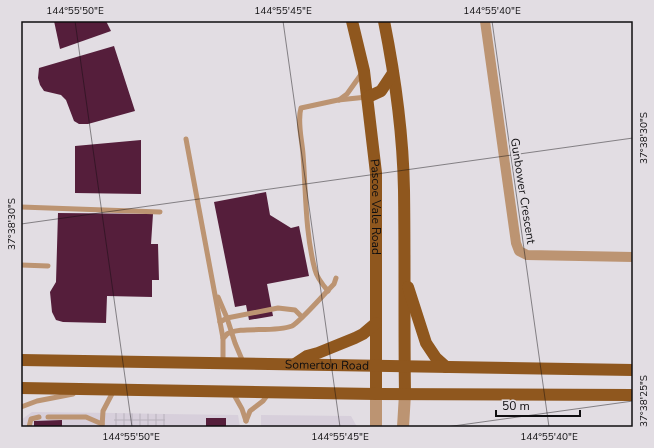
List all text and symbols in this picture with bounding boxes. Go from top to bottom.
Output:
text: 144°55'50"E [46,4,104,18]
text: 144°55'45"E [254,4,312,18]
text: 144°55'40"E [463,4,521,18]
text: 37°38'30"S [637,112,651,164]
street label: Gunbower Crescent [507,137,539,246]
street label: Pascoe Vale Road [366,158,384,255]
text: 37°38'30"S [5,198,19,250]
street label: Somerton Road [285,356,369,374]
text: 37°38'25"S [637,375,651,427]
scale bar [496,392,580,418]
text: 50 m [502,398,530,414]
text: 144°55'50"E [102,430,160,444]
text: 144°55'45"E [311,430,369,444]
text: 144°55'40"E [520,430,578,444]

